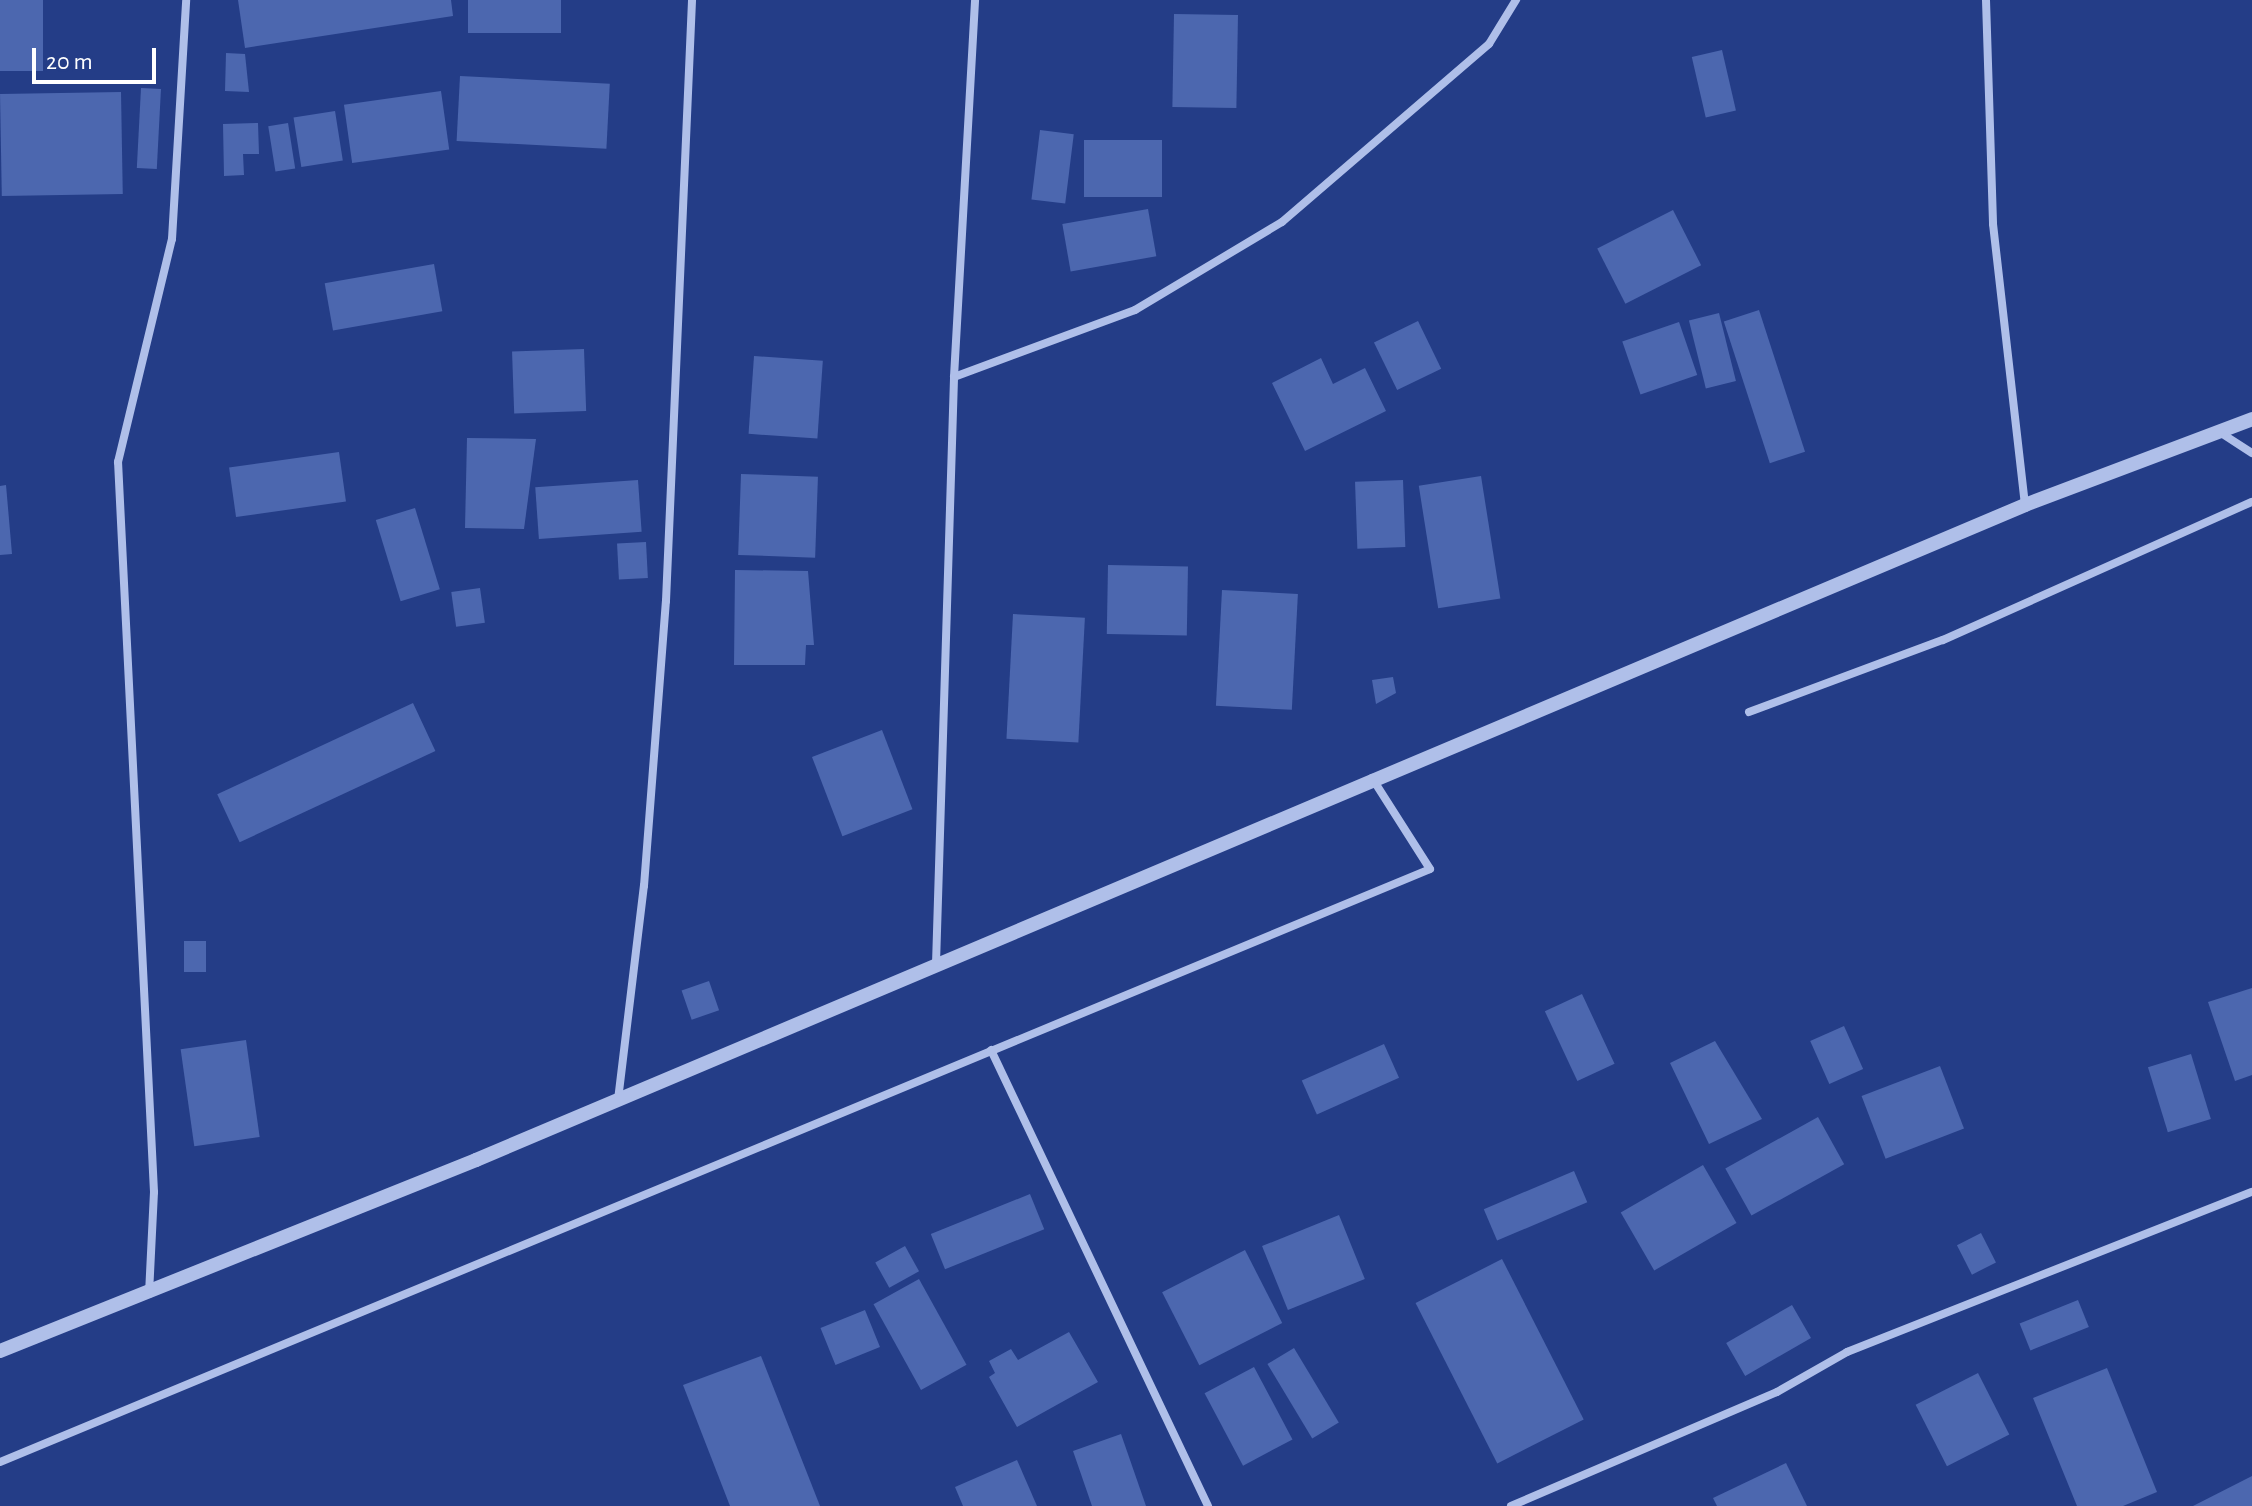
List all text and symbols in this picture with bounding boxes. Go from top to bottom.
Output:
scale bar [36,32,160,82]
text: 20 m [46,50,93,74]

